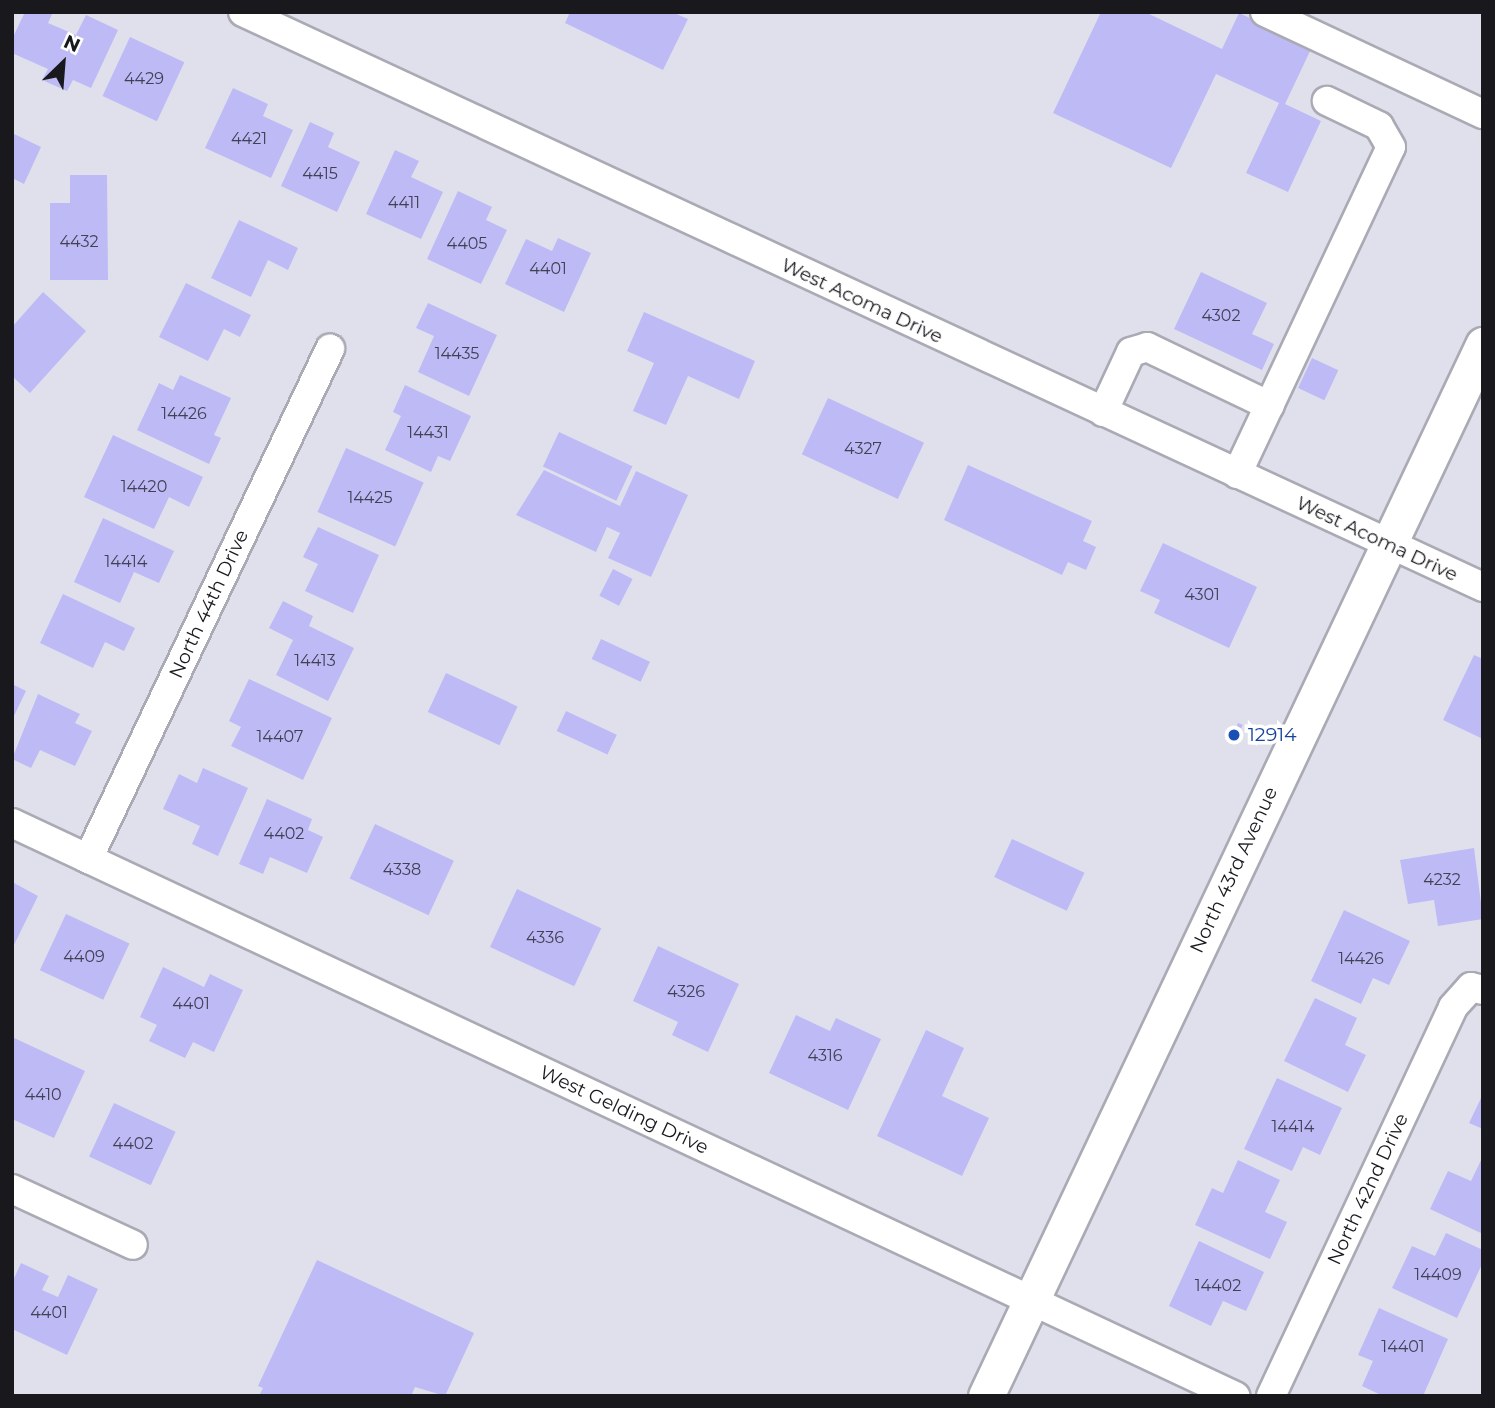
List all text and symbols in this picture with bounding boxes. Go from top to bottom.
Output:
north arrow [28,28,98,98]
text: N [60,30,84,57]
house number: 4429 [124,69,164,89]
house number: 4421 [231,129,267,149]
house number: 4415 [302,164,338,184]
house number: 4411 [388,193,420,213]
house number: 4432 [60,232,98,252]
house number: 4405 [447,234,487,254]
street label: West Acoma Drive [778,254,946,348]
house number: 4401 [529,259,567,279]
house number: 4302 [1201,306,1241,326]
house number: 14435 [435,344,479,364]
house number: 14426 [161,404,207,424]
house number: 14431 [407,423,449,443]
house number: 4327 [844,439,882,459]
house number: 14420 [121,477,167,497]
house number: 14425 [347,488,393,508]
street label: West Acoma Drive [1293,492,1461,586]
street label: North 44th Drive [165,526,253,682]
house number: 14414 [105,552,147,572]
house number: 4301 [1184,585,1220,605]
house number: 14413 [294,651,336,671]
place label: 12914 [1248,724,1297,746]
house number: 14407 [257,727,303,747]
marker: 12914 [1226,727,1242,743]
street label: North 43rd Avenue [1185,783,1283,957]
house number: 4402 [264,824,304,844]
house number: 4338 [383,860,421,880]
house number: 4232 [1423,870,1461,890]
house number: 4336 [526,928,564,948]
house number: 4409 [63,947,105,967]
house number: 14426 [1338,949,1384,969]
house number: 4326 [667,982,705,1002]
house number: 4401 [172,994,210,1014]
house number: 4316 [808,1046,842,1066]
street label: West Gelding Drive [536,1061,712,1159]
house number: 4410 [24,1085,62,1105]
street label: North 42nd Drive [1323,1110,1413,1268]
house number: 14414 [1272,1117,1314,1137]
house number: 4402 [113,1134,153,1154]
house number: 14409 [1414,1265,1462,1285]
house number: 14402 [1195,1276,1241,1296]
house number: 4401 [30,1303,68,1323]
house number: 14401 [1381,1337,1425,1357]

